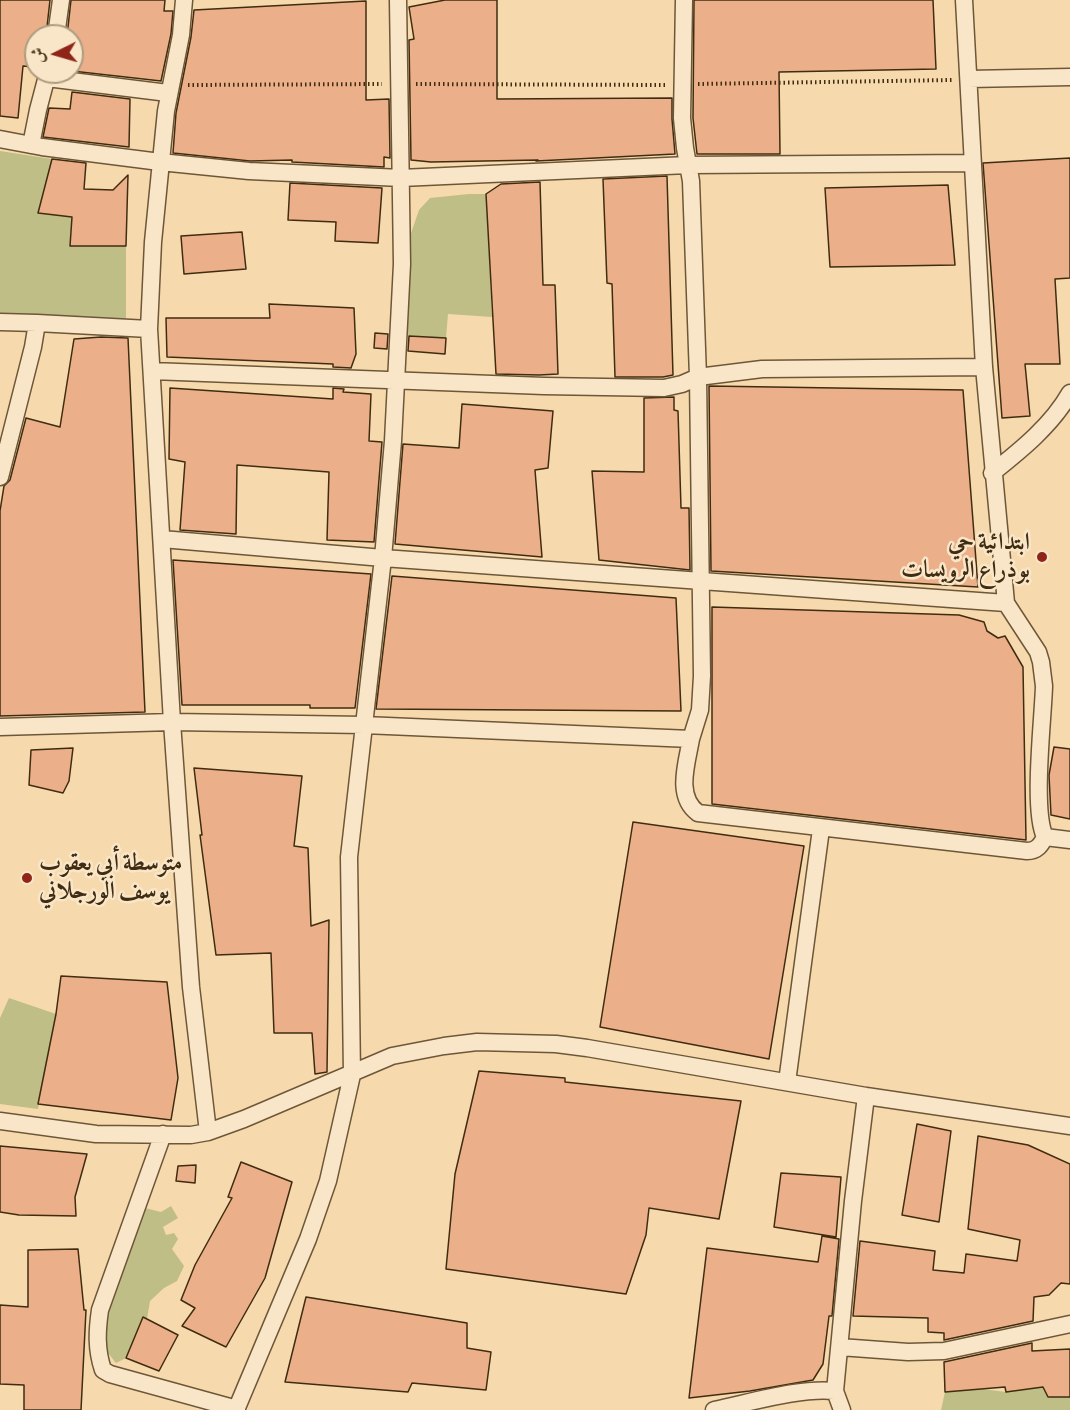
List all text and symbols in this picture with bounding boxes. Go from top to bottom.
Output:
north arrow [24,24,84,84]
text: ش [27,47,49,64]
place label: ابتدائية حي بوذراع الرويسات [901,529,1030,585]
marker: ابتدائية حي بوذراع الرويسات [1035,550,1049,564]
place label: متوسطة أبي يعقوب يوسف الورجلاني [39,850,182,906]
marker: متوسطة أبي يعقوب يوسف الورجلاني [20,871,34,885]

